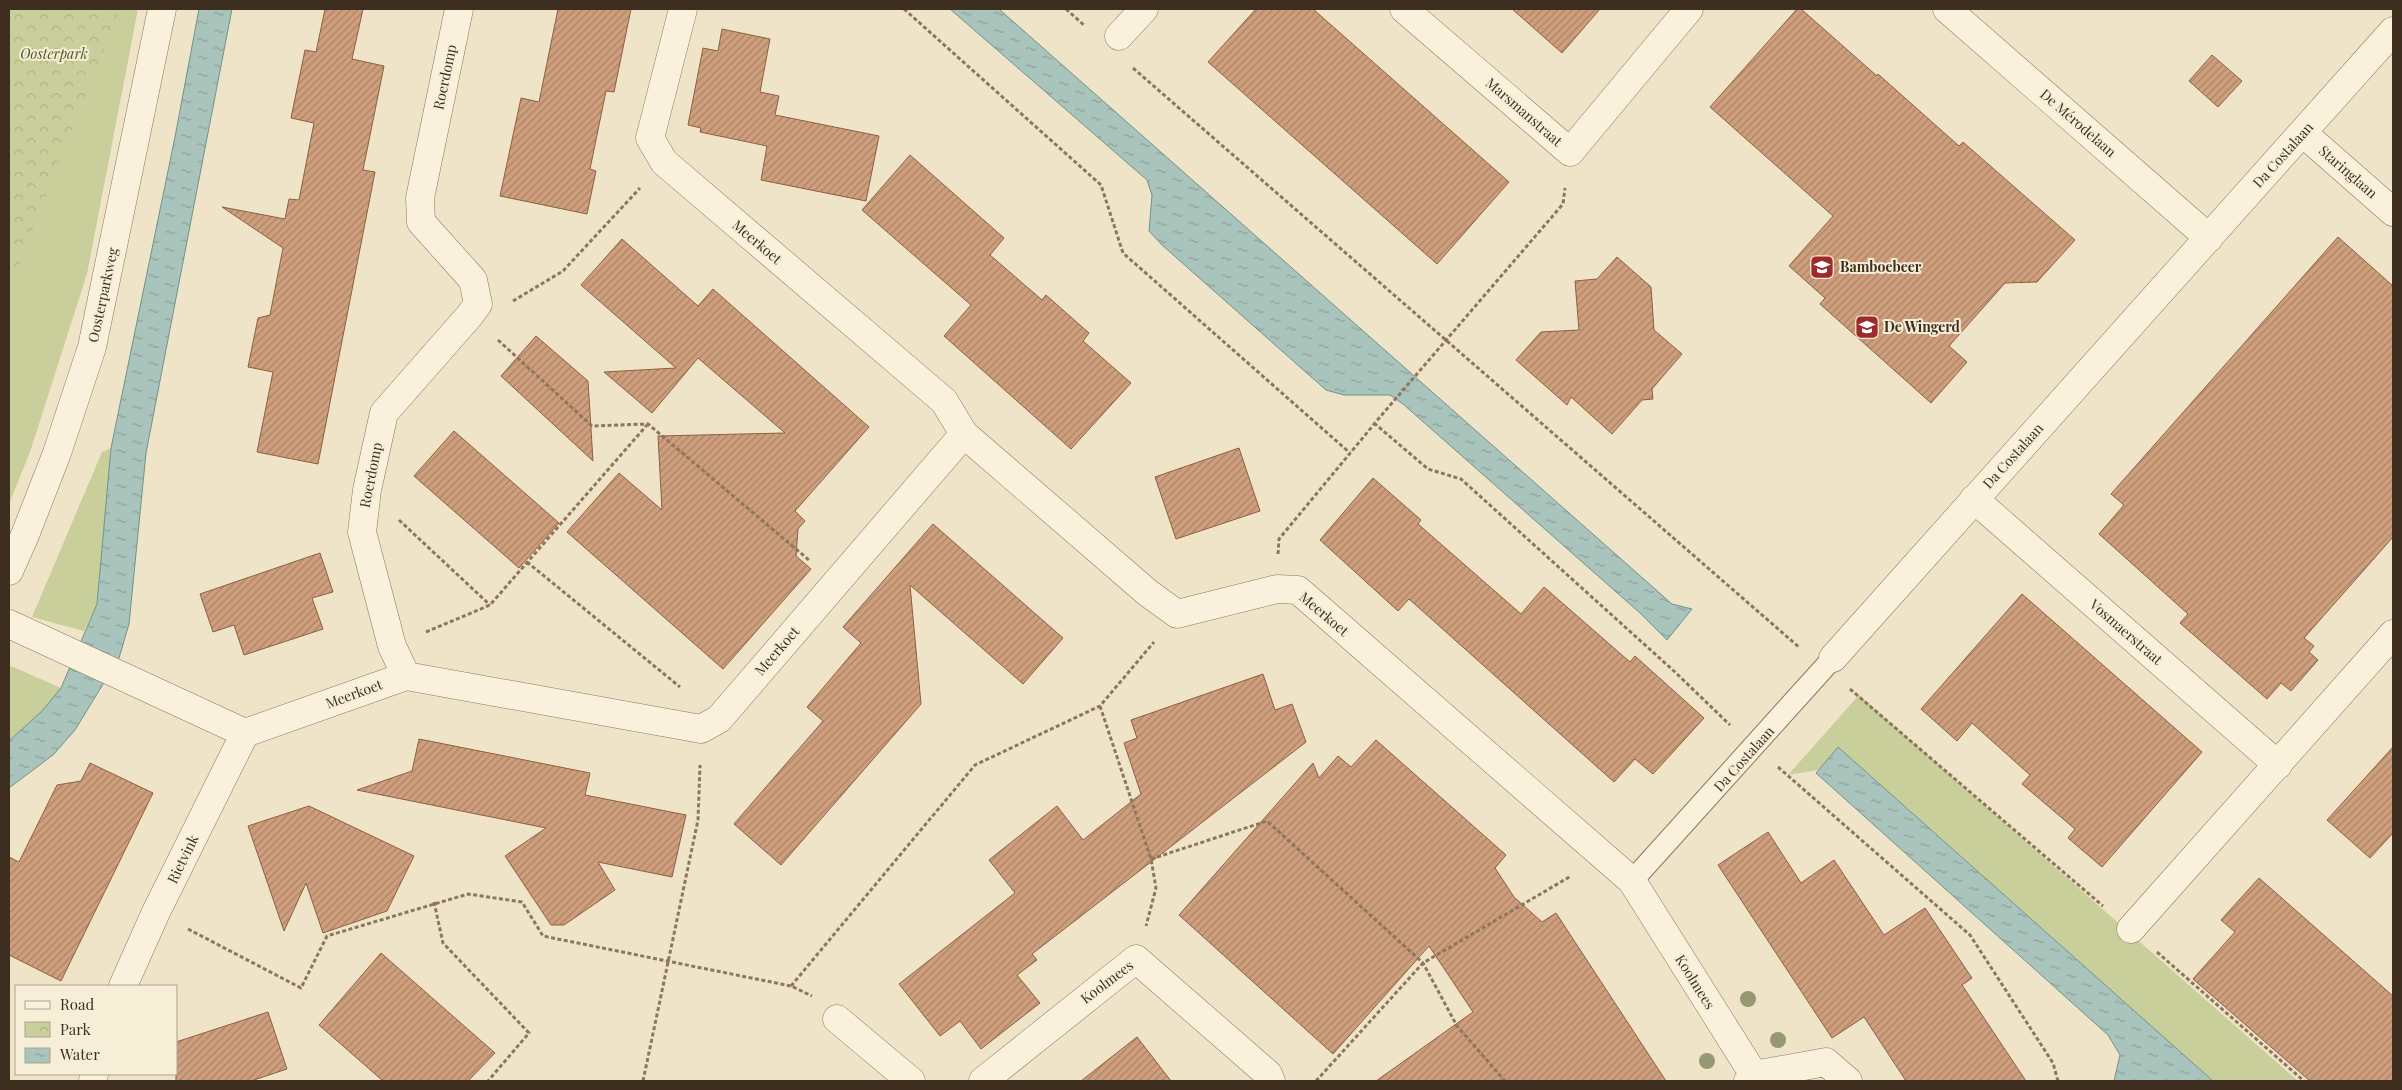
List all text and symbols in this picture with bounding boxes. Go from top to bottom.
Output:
street label: Roerdomp [428,43,461,111]
park label: Oosterpark [20,44,88,63]
street label: Marsmanstraat [1482,73,1567,151]
street label: De Mérodelaan [2036,84,2121,161]
street label: Da Costalaan [2248,117,2318,192]
street label: Staringlaan [2315,141,2382,203]
street label: Meerkoet [729,215,787,269]
street label: Oosterparkweg [83,245,122,344]
school or university icon: Bamboebeer [1809,254,1835,280]
place label: Bamboebeer [1840,257,1922,276]
school or university icon: De Wingerd [1854,314,1880,340]
place label: De Wingerd [1884,317,1961,336]
street label: Da Costalaan [1978,418,2048,493]
street label: Roerdomp [355,441,386,509]
street label: Meerkoet [1296,587,1354,641]
street label: Vosmaerstraat [2085,594,2168,669]
street label: Meerkoet [750,621,804,679]
street label: Meerkoet [323,674,386,713]
street label: Da Costalaan [1709,721,1779,796]
street label: Rietvink [163,831,203,886]
street label: Koolmees [1671,951,1720,1013]
street label: Koolmees [1077,956,1137,1008]
legend [15,985,178,1075]
text: Road [60,994,94,1014]
text: Park [60,1019,92,1039]
text: Water [59,1044,100,1064]

